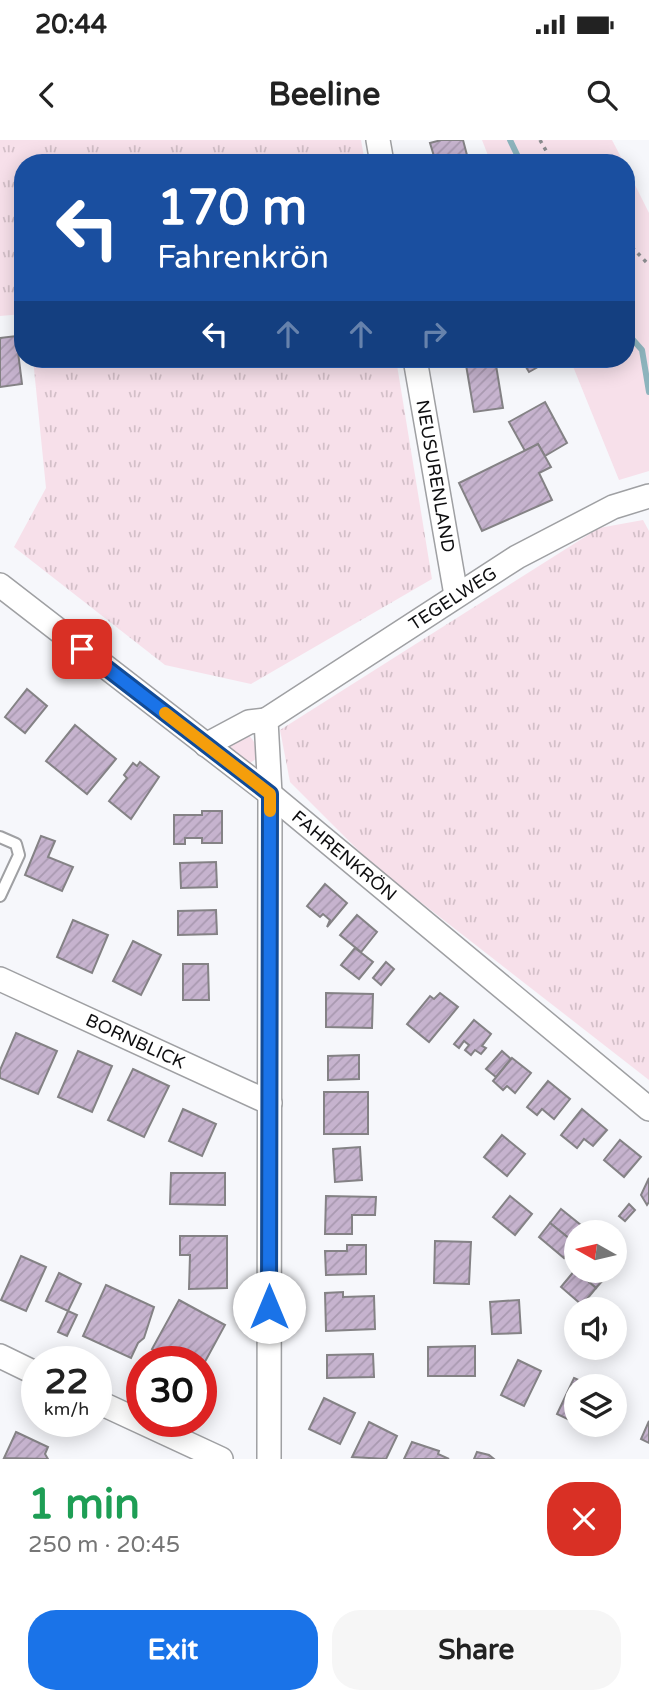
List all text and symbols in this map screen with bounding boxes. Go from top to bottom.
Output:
text: 20:44 [35,9,107,40]
icon: back [28,76,66,114]
text: Beeline [269,76,380,114]
icon: search [583,76,621,114]
text: 170 m [157,179,307,238]
icon: left [42,182,133,273]
text: Fahrenkrön [157,239,329,277]
icon: left [196,315,234,353]
icon: ahead [269,315,307,353]
icon: ahead [342,315,380,353]
icon: right [415,315,453,353]
street label: NEUSURENLAND [411,398,459,554]
street label: TEGELWEG [405,562,501,635]
pin [52,619,112,679]
icon: arrive [63,630,101,668]
street label: FAHRENKRÖN [287,806,401,906]
street label: BORNBLICK [82,1009,189,1074]
north arrow [564,1220,626,1283]
map controls [564,1220,627,1437]
position arrow [232,1270,306,1344]
button: sound [564,1297,627,1360]
speed limit sign: 30 [126,1346,217,1437]
text: 22 [45,1361,88,1403]
button: layers [564,1374,627,1437]
text: km/h [44,1398,89,1420]
text: 1 min [28,1479,140,1530]
button: close [547,1482,621,1556]
text: 250 m · 20:45 [28,1531,180,1559]
button: Exit [28,1610,318,1690]
button: Share [332,1610,621,1690]

